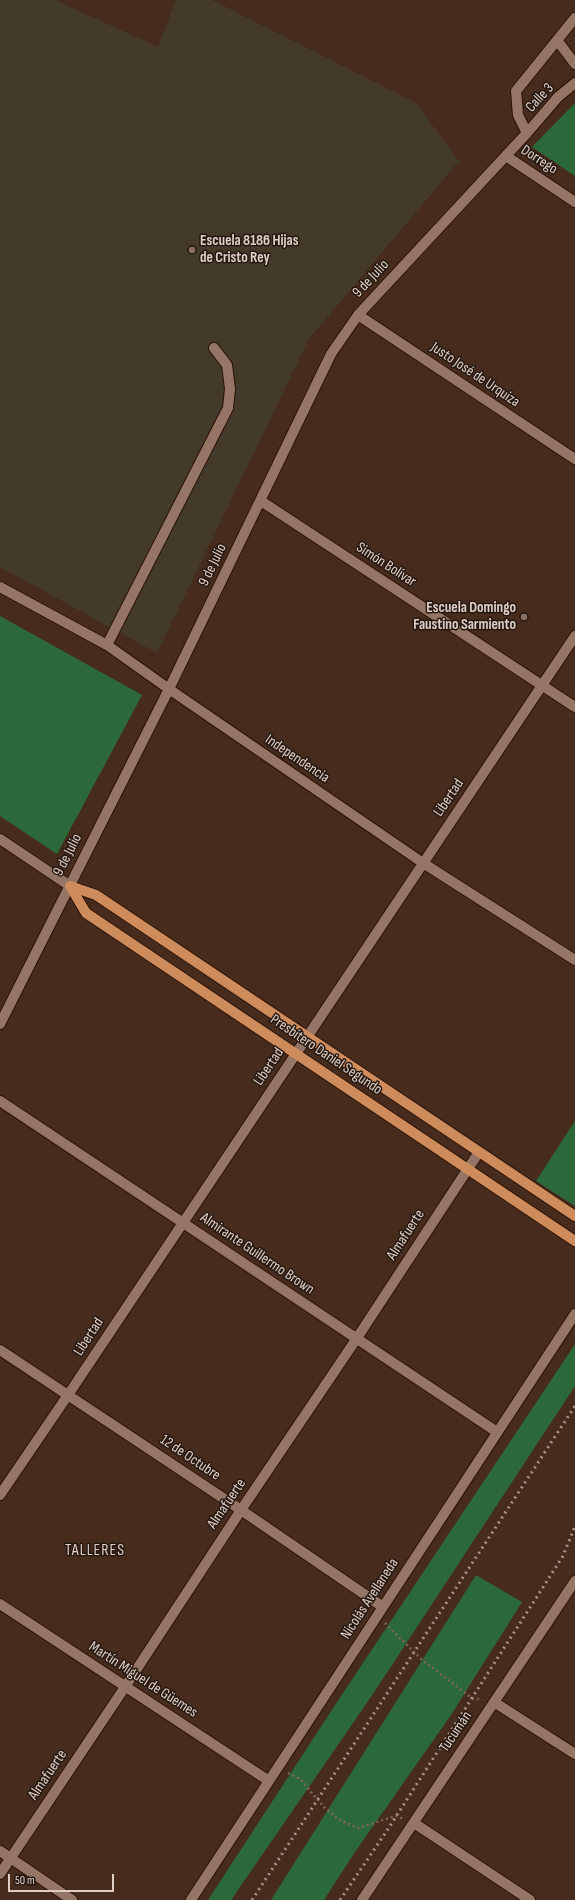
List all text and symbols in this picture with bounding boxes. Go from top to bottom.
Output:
street label: Calle 3 [522,80,558,116]
street label: Dorrego [517,142,561,178]
place label: Escuela 8186 Hijas de Cristo Rey [200,232,298,267]
marker: Escuela 8186 Hijas de Cristo Rey [187,245,197,255]
street label: 9 de Julio [349,256,393,302]
street label: Justo José de Urquiza [427,339,523,411]
street label: Simón Bolívar [353,539,419,591]
street label: 9 de Julio [195,541,231,589]
place label: Escuela Domingo Faustino Sarmiento [413,599,516,634]
marker: Escuela Domingo Faustino Sarmiento [519,612,529,622]
street label: Independencia [261,731,333,787]
street label: Libertad [430,776,468,820]
street label: 9 de Julio [50,831,86,879]
street label: Presbítero Daniel Segundo [267,1011,385,1099]
street label: Libertad [250,1045,288,1089]
street label: Almafuerte [383,1206,429,1264]
street label: Almirante Guillermo Brown [197,1209,317,1299]
street label: Libertad [70,1315,108,1359]
street label: 12 de Octubre [156,1431,224,1485]
street label: Almafuerte [204,1476,250,1532]
district label: TALLERES [65,1541,125,1561]
street label: Nicolás Avellaneda [337,1555,403,1643]
street label: Martín Miguel de Güemes [85,1638,201,1722]
street label: Tucumán [436,1708,476,1756]
street label: Almafuerte [25,1747,71,1803]
scale bar [10,1866,116,1892]
text: 50 m [15,1873,35,1888]

